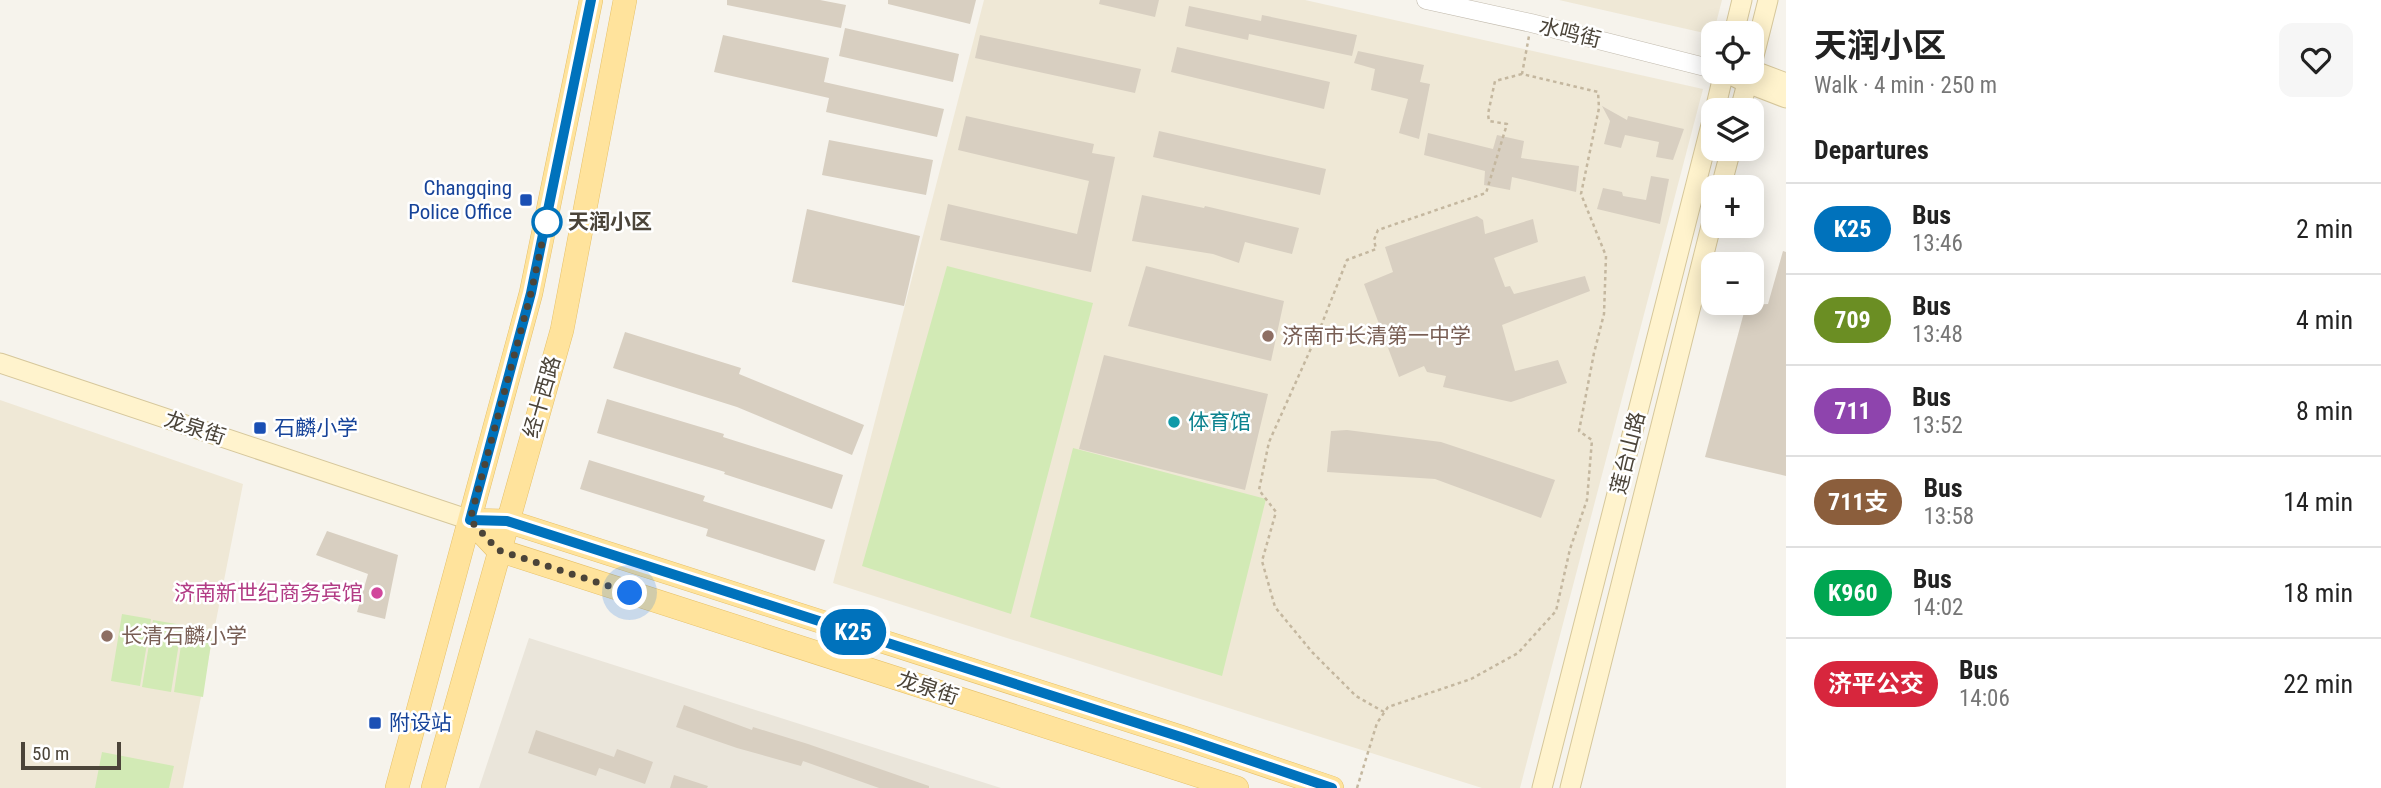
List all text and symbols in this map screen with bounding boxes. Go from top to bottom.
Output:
street label: 水鸣街 [1537,14,1603,52]
map controls [1701,21,1764,315]
button: locate [1701,21,1764,84]
button: heart [2279,23,2353,97]
text: 天润小区 [1814,26,1946,65]
text: Walk · 4 min · 250 m [1814,72,1997,99]
button: layers [1701,98,1764,161]
text: Departures [1814,135,1929,165]
button: + [1701,175,1764,238]
place label: Changqing Police Office [408,176,512,224]
marker: Changqing Police Office [518,192,534,208]
text: Bus [1912,200,1951,230]
marker: 天润小区 [532,207,562,237]
place label: 天润小区 [568,210,652,234]
text: 2 min [2296,214,2353,244]
text: K25 [1834,215,1871,243]
text: 13:46 [1912,230,1963,257]
button: − [1701,252,1764,315]
text: Bus [1912,291,1951,321]
text: 4 min [2296,305,2353,335]
text: 709 [1834,306,1871,334]
text: 13:48 [1912,321,1963,348]
place label: 济南市长清第一中学 [1282,324,1471,348]
marker: 济南市长清第一中学 [1260,328,1276,344]
street label: 经十西路 [519,353,565,441]
text: Bus [1912,382,1951,412]
text: 8 min [2296,396,2353,426]
text: 711 [1834,397,1871,425]
street label: 龙泉街 [161,407,229,449]
street label: 莲台山路 [1606,409,1650,497]
place label: 体育馆 [1188,410,1251,434]
text: 13:52 [1912,412,1963,439]
marker: 体育馆 [1166,414,1182,430]
place label: 石麟小学 [274,416,358,440]
marker: 石麟小学 [252,420,268,436]
text: Bus [1923,473,1963,503]
text: 14 min [2283,487,2353,517]
text: 711支 [1828,488,1888,516]
text: 13:58 [1923,503,1974,530]
text: Bus [1913,564,1952,594]
your location [612,575,647,610]
text: 18 min [2283,578,2353,608]
text: K960 [1828,579,1878,607]
place label: 济南新世纪商务宾馆 [174,581,363,605]
marker: 济南新世纪商务宾馆 [369,585,385,601]
text: 14:02 [1913,594,1963,621]
line badge: K25 [813,609,893,655]
text: K25 [834,618,872,646]
place label: 长清石麟小学 [121,624,247,648]
marker: 长清石麟小学 [99,628,115,644]
text: Bus [1959,655,1998,685]
street label: 龙泉街 [894,667,962,709]
text: 22 min [2283,669,2353,699]
text: 济平公交 [1828,670,1924,698]
text: 14:06 [1959,685,2010,712]
place label: 附设站 [389,711,452,735]
marker: 附设站 [367,715,383,731]
scale bar [21,739,121,771]
text: 50 m [32,742,69,765]

